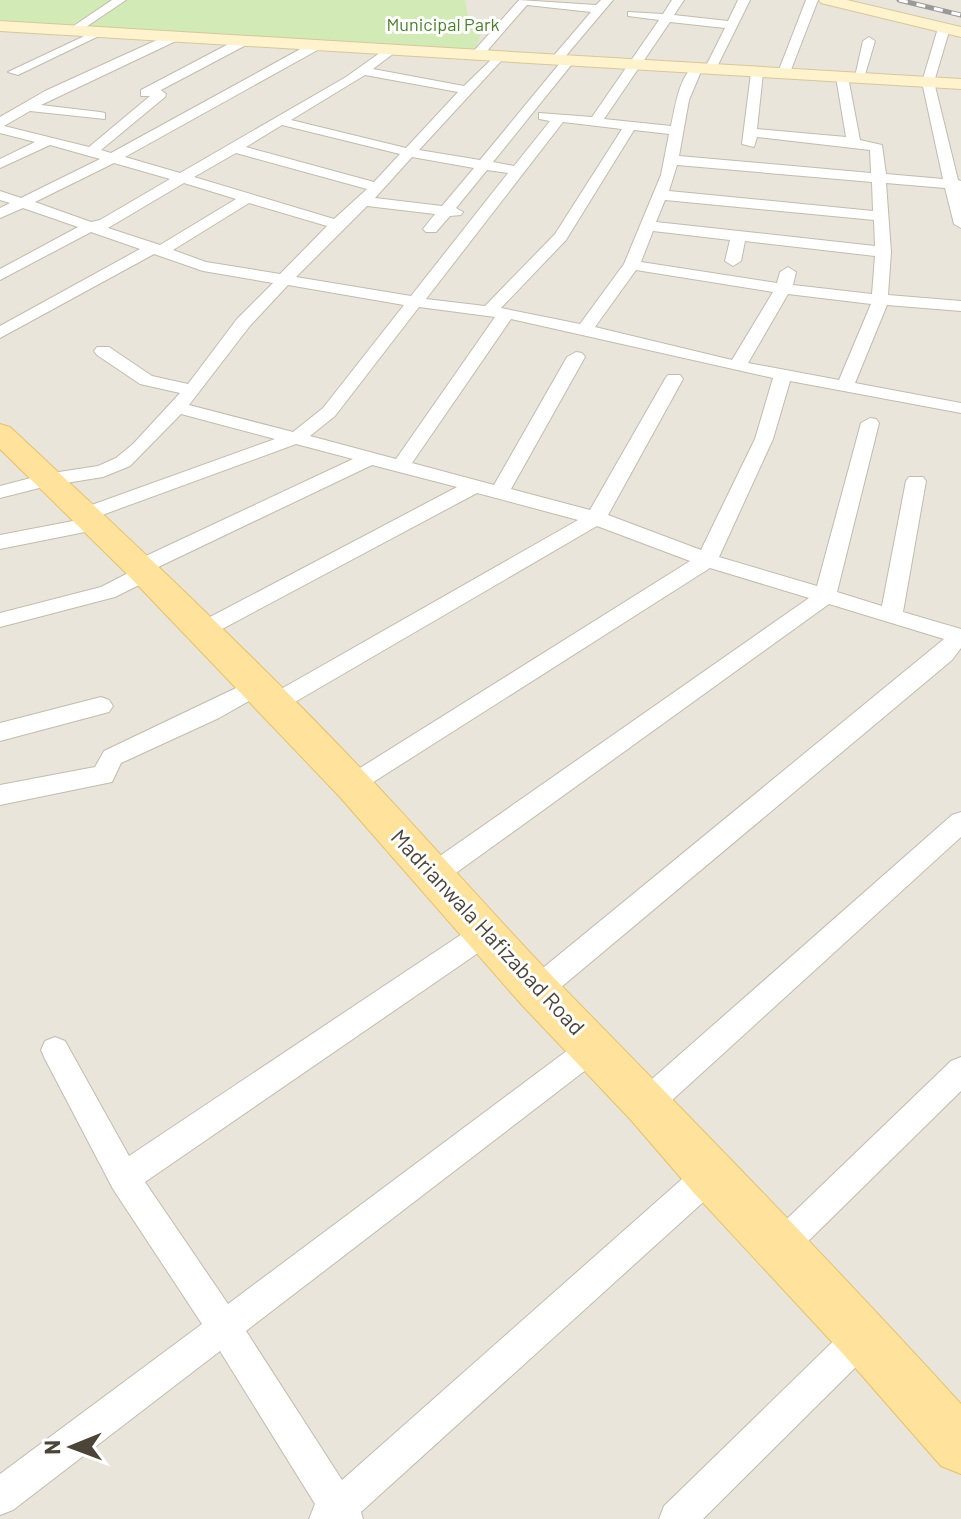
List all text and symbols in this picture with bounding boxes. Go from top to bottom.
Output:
park label: Municipal Park [386,13,500,35]
street label: Madrianwala Hafizabad Road [387,823,591,1039]
north arrow [32,1407,112,1487]
text: N [38,1440,64,1455]

